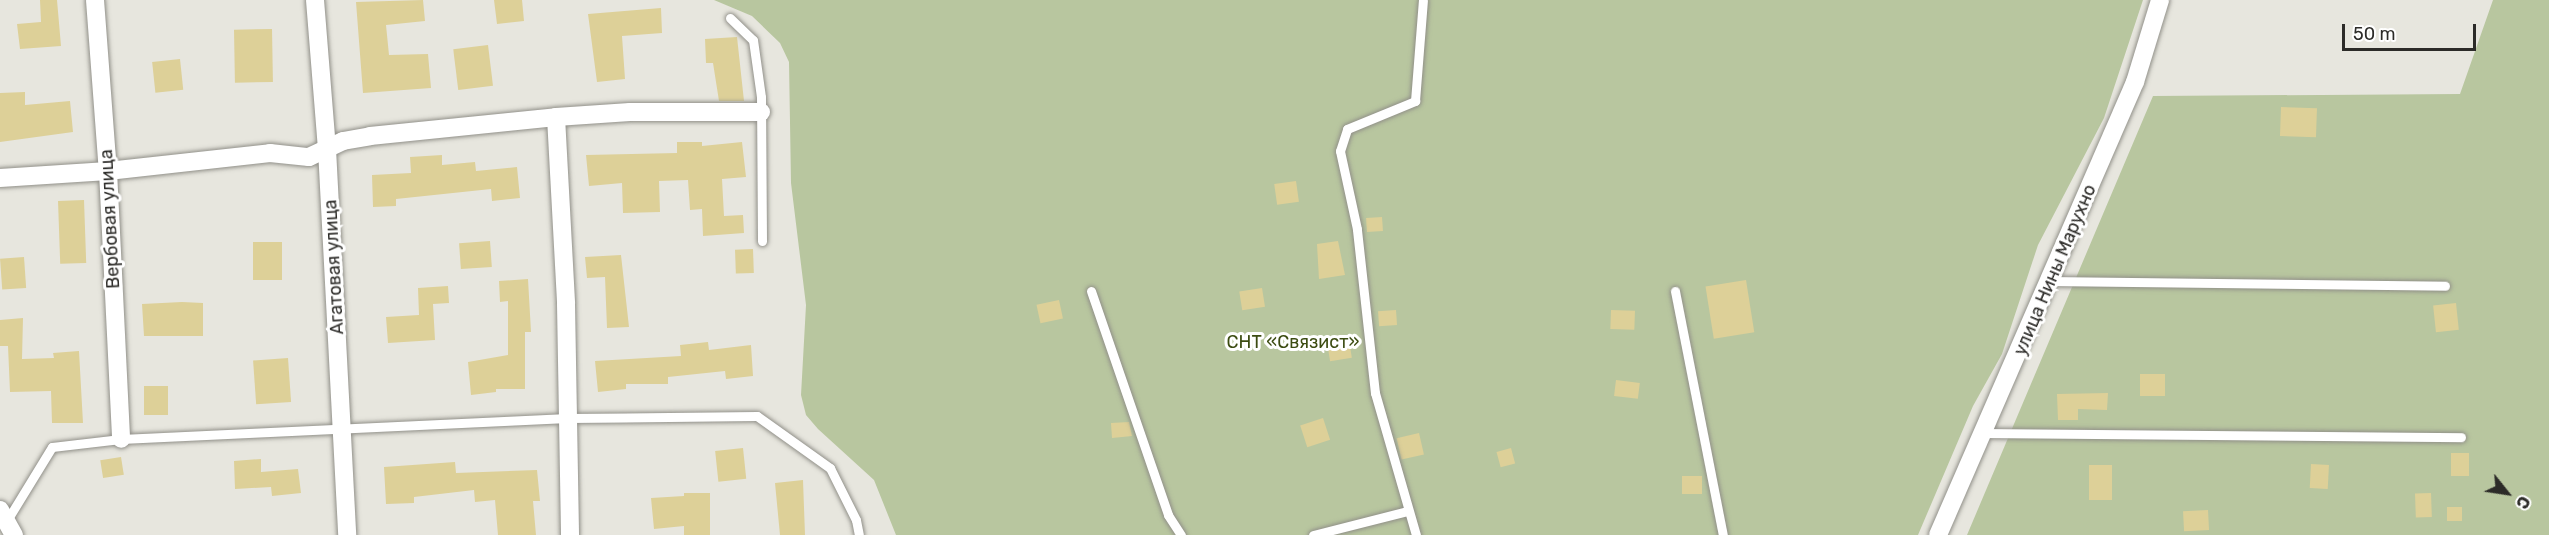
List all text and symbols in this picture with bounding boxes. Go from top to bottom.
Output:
scale bar [2345,12,2478,50]
text: 50 m [2353,23,2396,45]
street label: Вербовая улица [96,149,124,289]
street label: улица Нины Марухно [2009,181,2101,359]
street label: Агатовая улица [320,199,348,335]
park label: СНТ «Связист» [1227,331,1359,353]
north arrow [2477,463,2537,523]
text: С [2512,493,2534,512]

